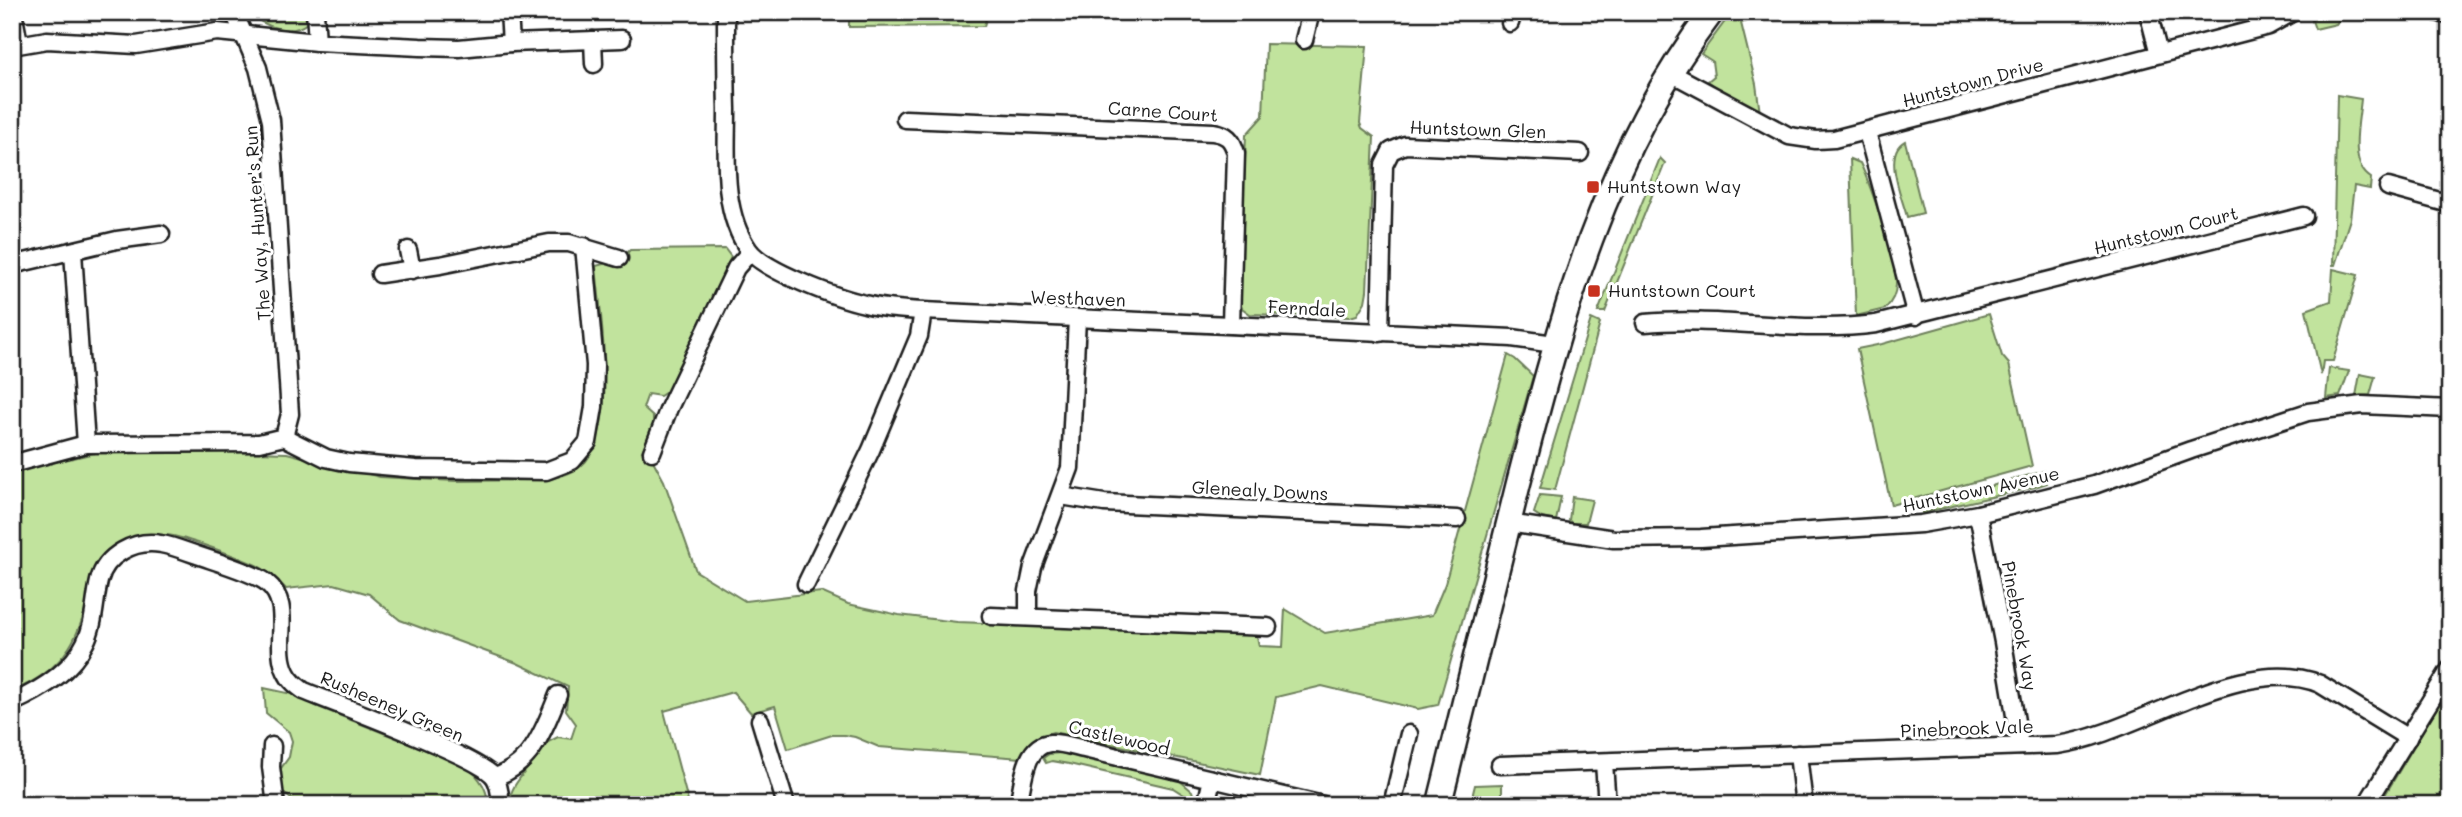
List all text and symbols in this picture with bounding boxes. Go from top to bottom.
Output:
street label: Huntstown Drive [1900,52,2046,112]
street label: Carne Court [1107,95,1219,127]
street label: Huntstown Glen [1409,115,1547,143]
street label: The Way, Hunter's Run [238,125,276,321]
place label: Huntstown Way [1607,174,1741,198]
marker: Huntstown Way [1585,179,1601,195]
street label: Huntstown Court [2091,200,2240,260]
place label: Huntstown Court [1608,278,1756,302]
marker: Huntstown Court [1586,283,1602,299]
street label: Westhaven [1030,284,1126,312]
street label: Ferndale [1267,294,1347,322]
street label: Huntstown Avenue [1900,461,2061,517]
street label: Glenealy Downs [1191,474,1329,506]
street label: Pinebrook Way [1997,559,2043,693]
street label: Rusheeney Green [317,665,468,747]
street label: Castlewood [1066,714,1172,760]
street label: Pinebrook Vale [1900,714,2034,742]

